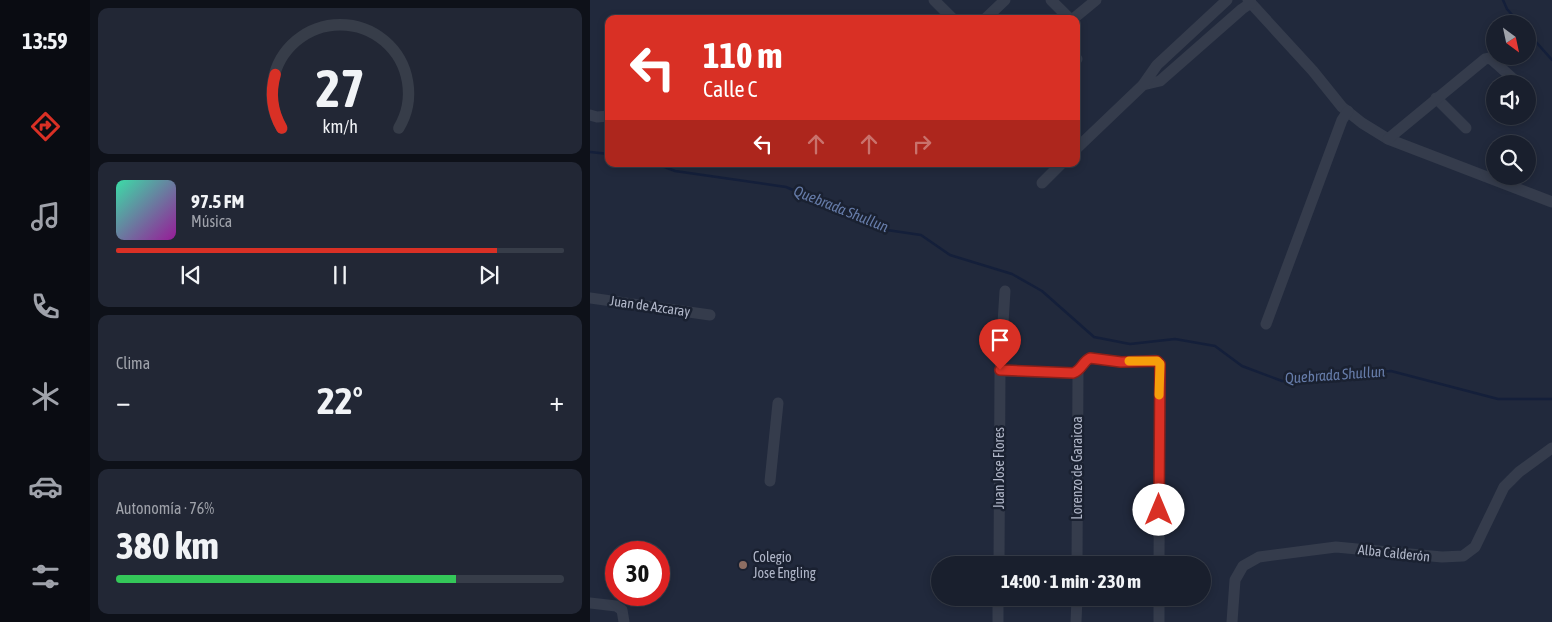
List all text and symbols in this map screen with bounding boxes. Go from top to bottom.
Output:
north arrow [1486,15,1536,65]
map controls [1486,15,1536,185]
text: 13:59 [22,28,68,54]
icon: left [620,35,685,100]
text: 110 m [703,35,782,75]
text: 27 [316,58,364,118]
button: sound [1486,75,1536,125]
text: Calle C [703,76,757,102]
icon: directions [28,109,63,144]
text: km/h [322,116,358,137]
icon: left [749,130,777,158]
icon: ahead [802,130,830,158]
icon: ahead [855,130,883,158]
icon: right [908,130,936,158]
button: search [1486,135,1536,185]
water label: Quebrada Shullun [791,182,891,235]
text: 97.5 FM [191,190,244,212]
icon: music [28,199,63,234]
text: Música [191,212,232,230]
icon: previous [177,261,205,289]
icon: pause [326,261,354,289]
icon: next [475,261,503,289]
icon: phone [28,289,63,324]
street label: Juan de Azcaray [609,292,691,320]
pin [979,319,1021,370]
icon: arrive [986,326,1014,354]
text: Clima [116,354,150,372]
water label: Quebrada Shullun [1284,363,1386,386]
icon: climate [28,379,63,414]
text: 22° [317,379,363,422]
text: − [116,385,131,417]
text: + [549,385,564,417]
street label: Lorenzo de Garaicoa [1069,416,1085,520]
street label: Juan Jose Flores [991,427,1007,509]
icon: car [28,469,63,504]
position arrow [1132,483,1184,535]
text: Autonomía · 76% [116,499,214,517]
text: 380 km [116,524,219,567]
speed limit sign: 30 [605,541,670,606]
street label: Alba Calderón [1357,541,1431,565]
place label: Colegio Jose Engling [753,549,816,581]
icon: filters [28,559,63,594]
marker: Colegio Jose Engling [737,559,749,571]
text: 14:00 · 1 min · 230 m [1001,570,1141,592]

